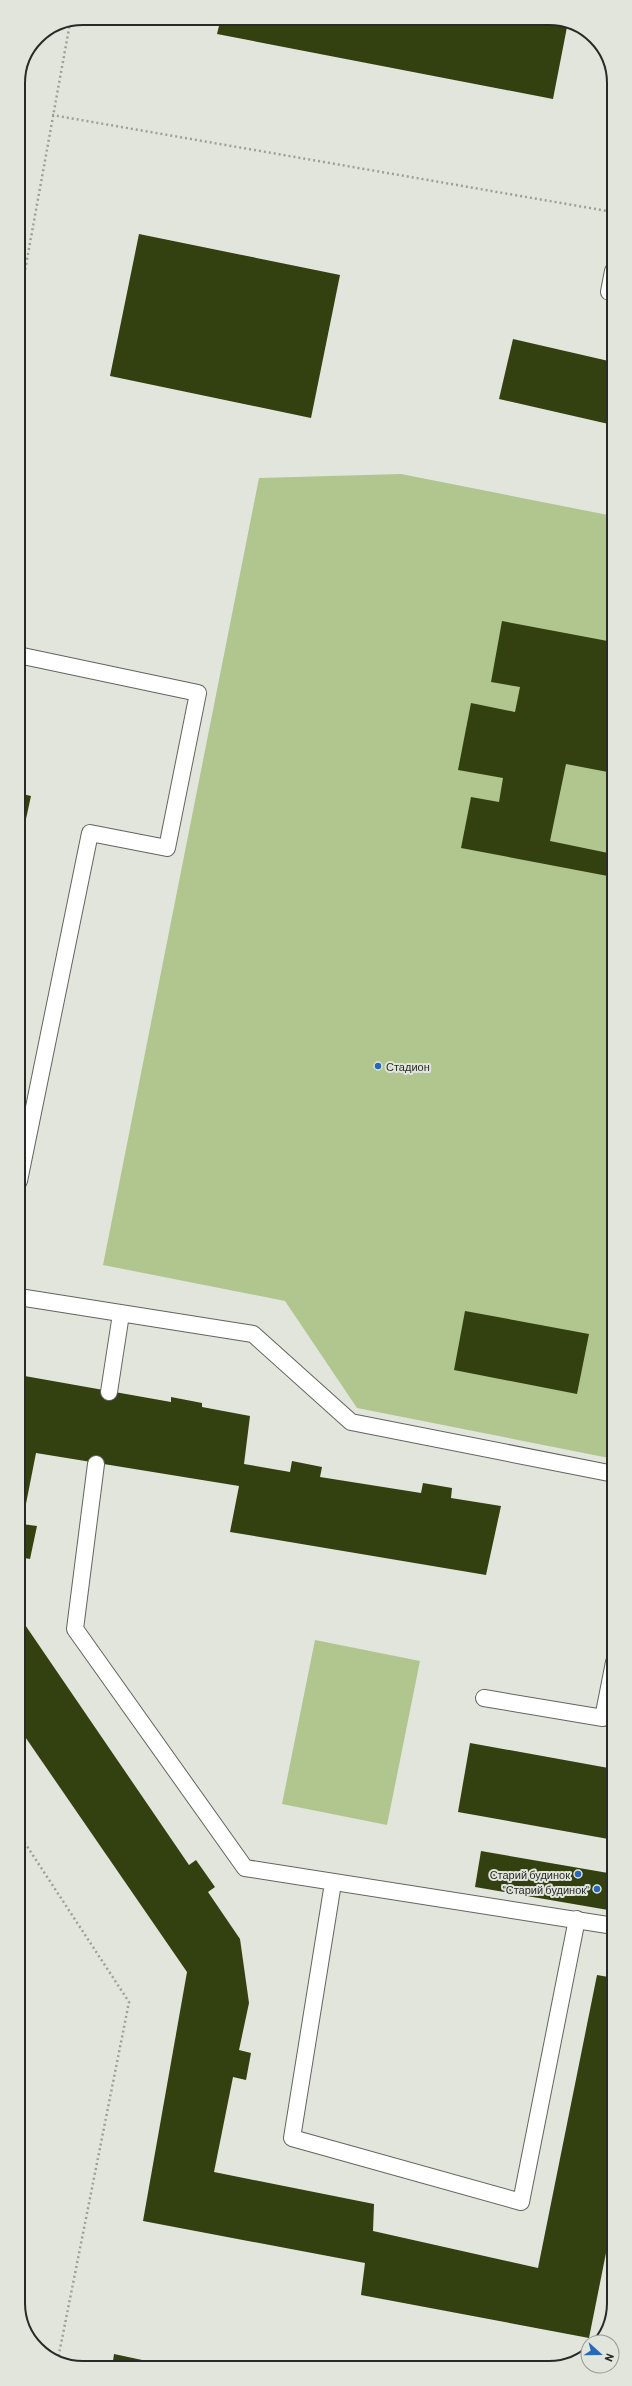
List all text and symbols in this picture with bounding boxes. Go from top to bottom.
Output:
place label: Стадион [386,1060,430,1073]
marker: Стадион [373,1061,383,1071]
place label: Старий будинок [490,1868,570,1881]
marker: Старий будинок [573,1869,583,1879]
place label: "Старий будинок" [503,1883,589,1896]
marker: "Старий будинок" [592,1884,602,1894]
north arrow [580,2334,620,2374]
text: N [602,2352,617,2364]

